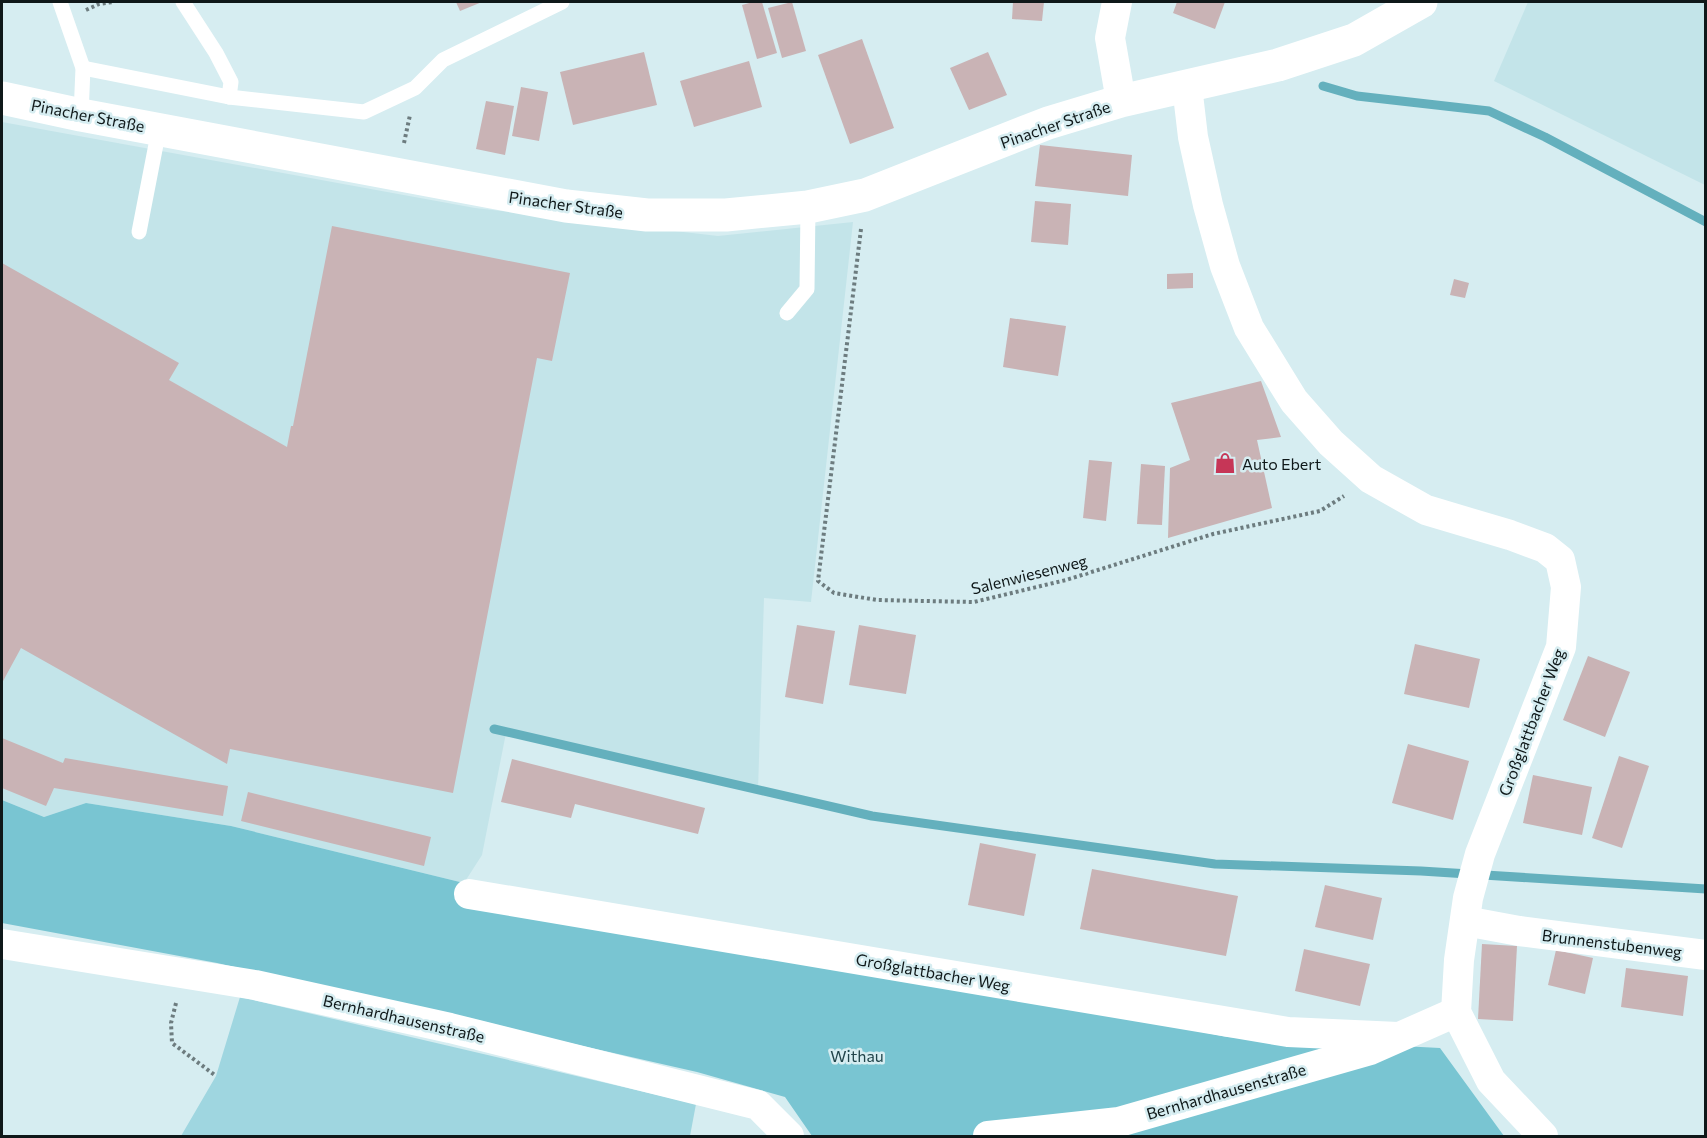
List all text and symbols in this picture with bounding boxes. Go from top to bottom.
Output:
street label: Pinacher Straße [30,95,146,135]
street label: Pinacher Straße [997,96,1113,152]
street label: Pinacher Straße [508,187,624,221]
shop icon: Auto Ebert [1213,451,1237,475]
place label: Auto Ebert [1242,454,1322,473]
street label: Salenwiesenweg [969,550,1089,598]
street label: Großglattbacher Weg [1494,645,1568,798]
street label: Brunnenstubenweg [1541,925,1683,961]
street label: Großglattbacher Weg [854,949,1012,995]
street label: Bernhardhausenstraße [321,990,487,1046]
park label: Withau [830,1046,884,1065]
street label: Bernhardhausenstraße [1144,1059,1308,1123]

